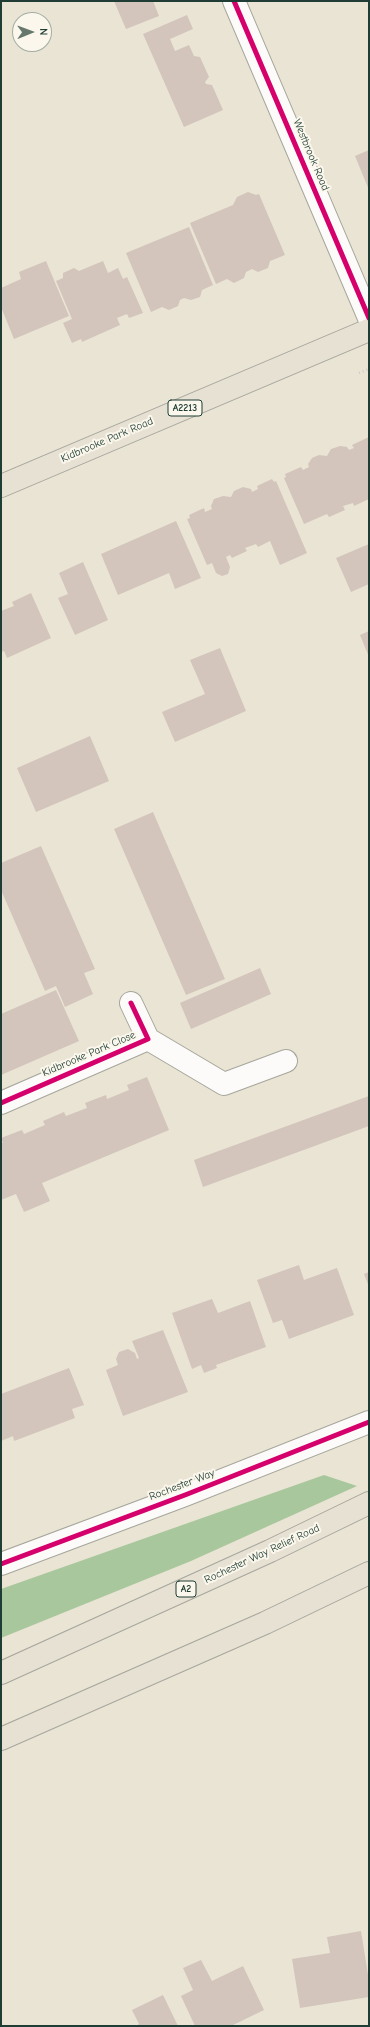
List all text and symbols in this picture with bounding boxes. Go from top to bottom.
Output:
north arrow [12,12,52,52]
text: N [37,28,50,36]
street label: Westbrook Road [290,117,332,193]
road number: A2213 [168,400,202,416]
street label: Kidbrooke Park Road [59,415,155,465]
street label: Kidbrooke Park Close [40,1028,138,1080]
street label: Rochester Way [147,1466,217,1504]
street label: Rochester Way Relief Road [202,1521,322,1587]
road number: A2 [176,1581,196,1597]

